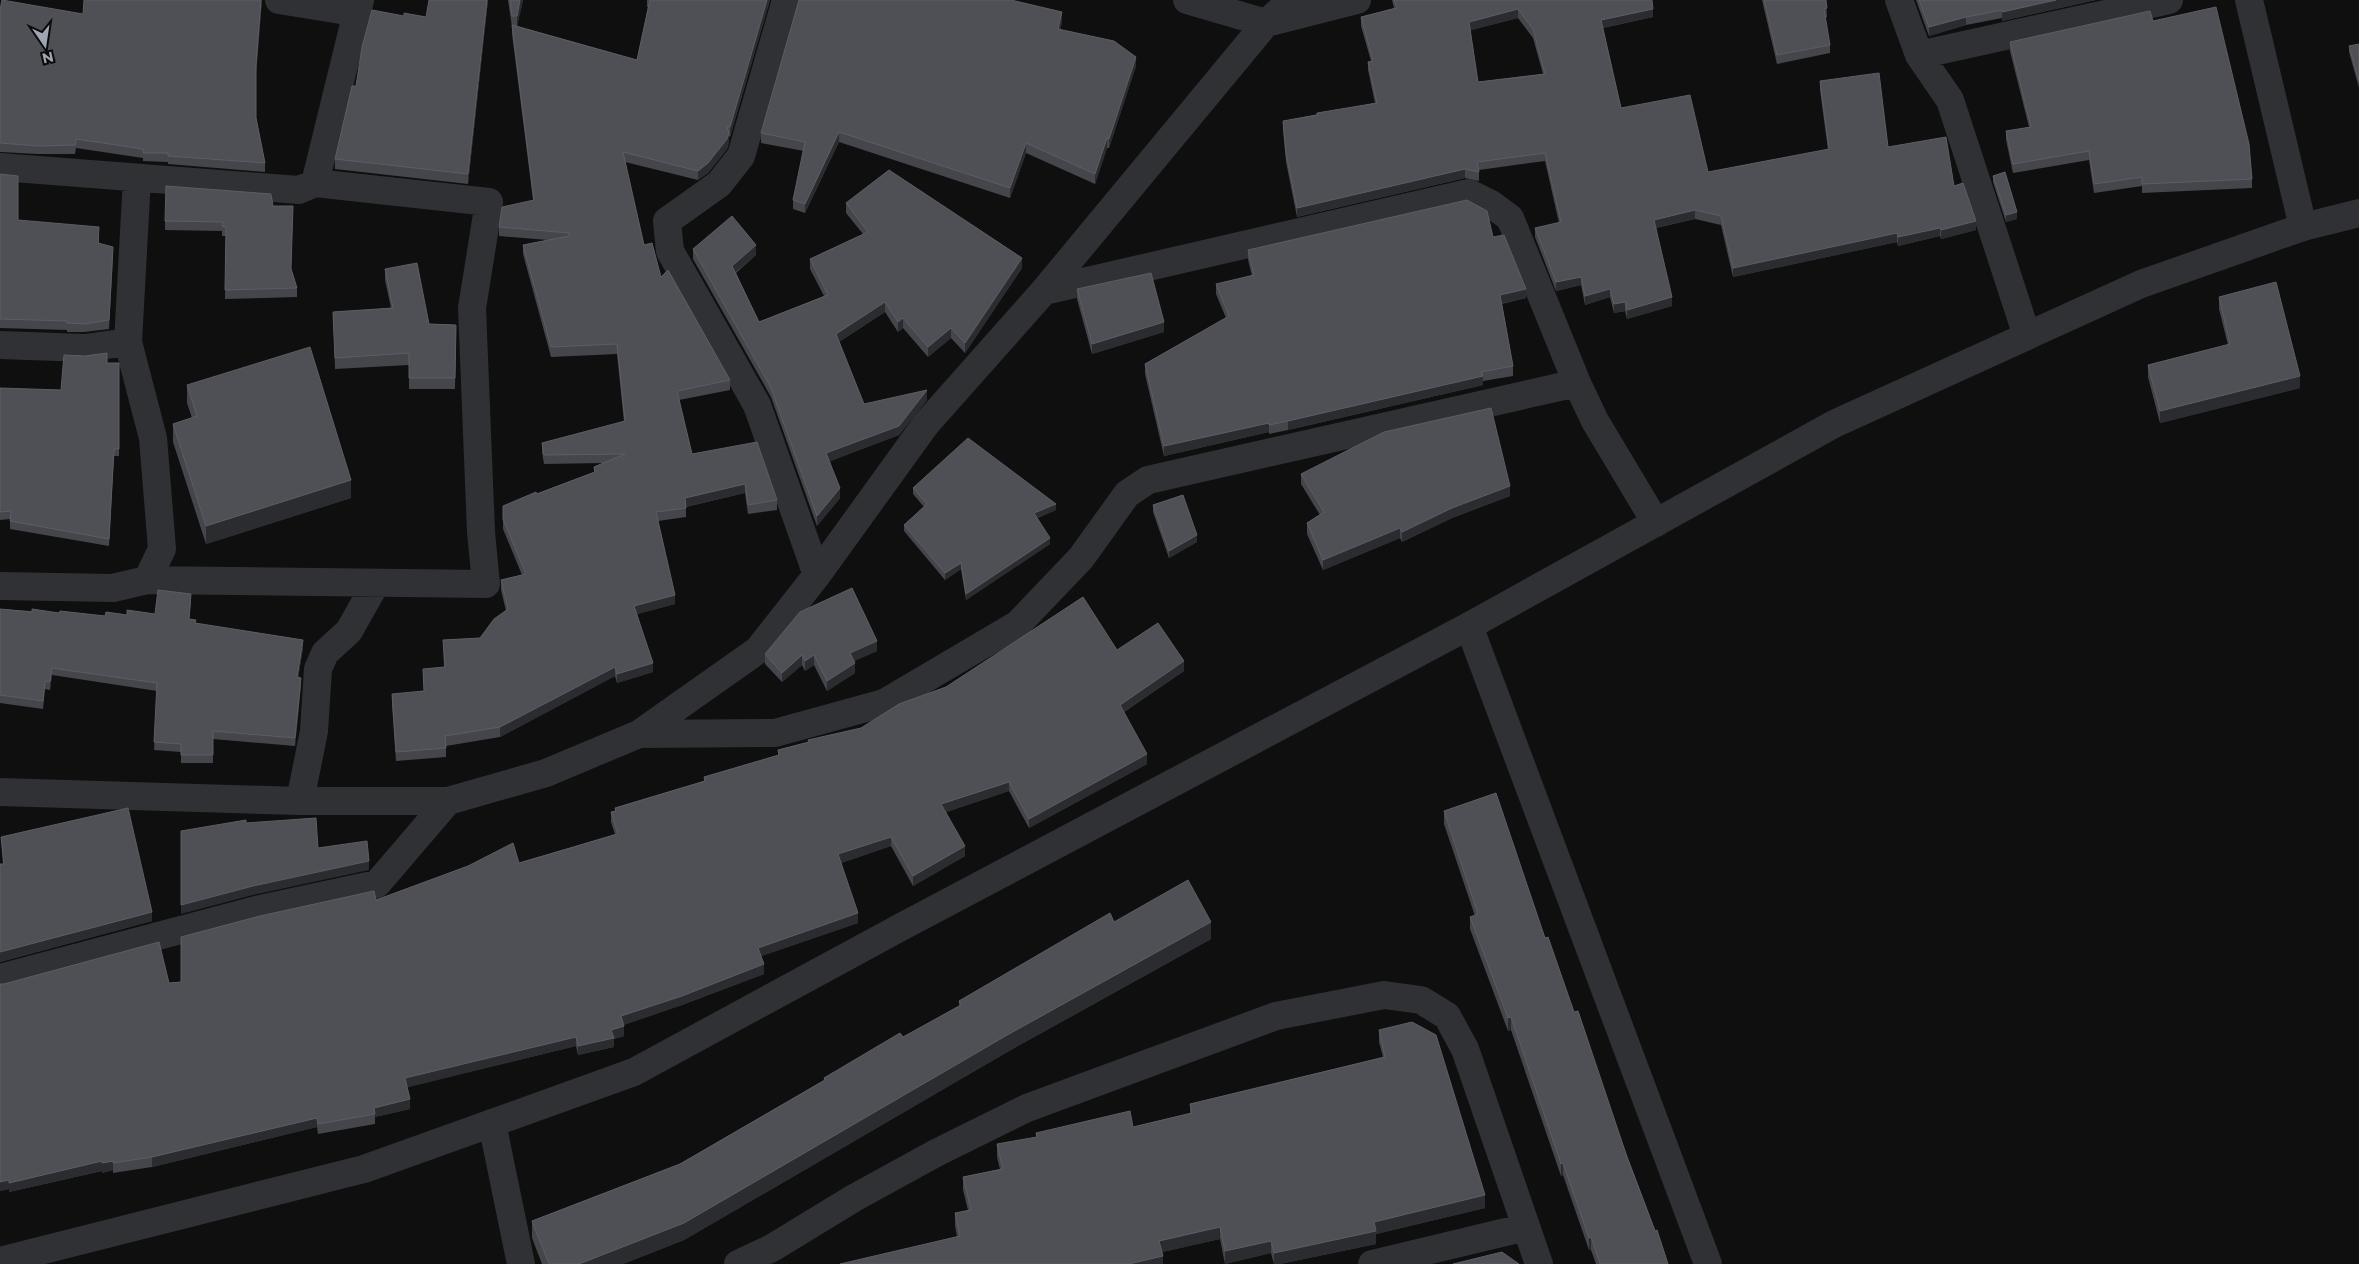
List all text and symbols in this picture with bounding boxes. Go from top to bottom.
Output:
north arrow [20,20,70,70]
text: N [40,48,55,68]

